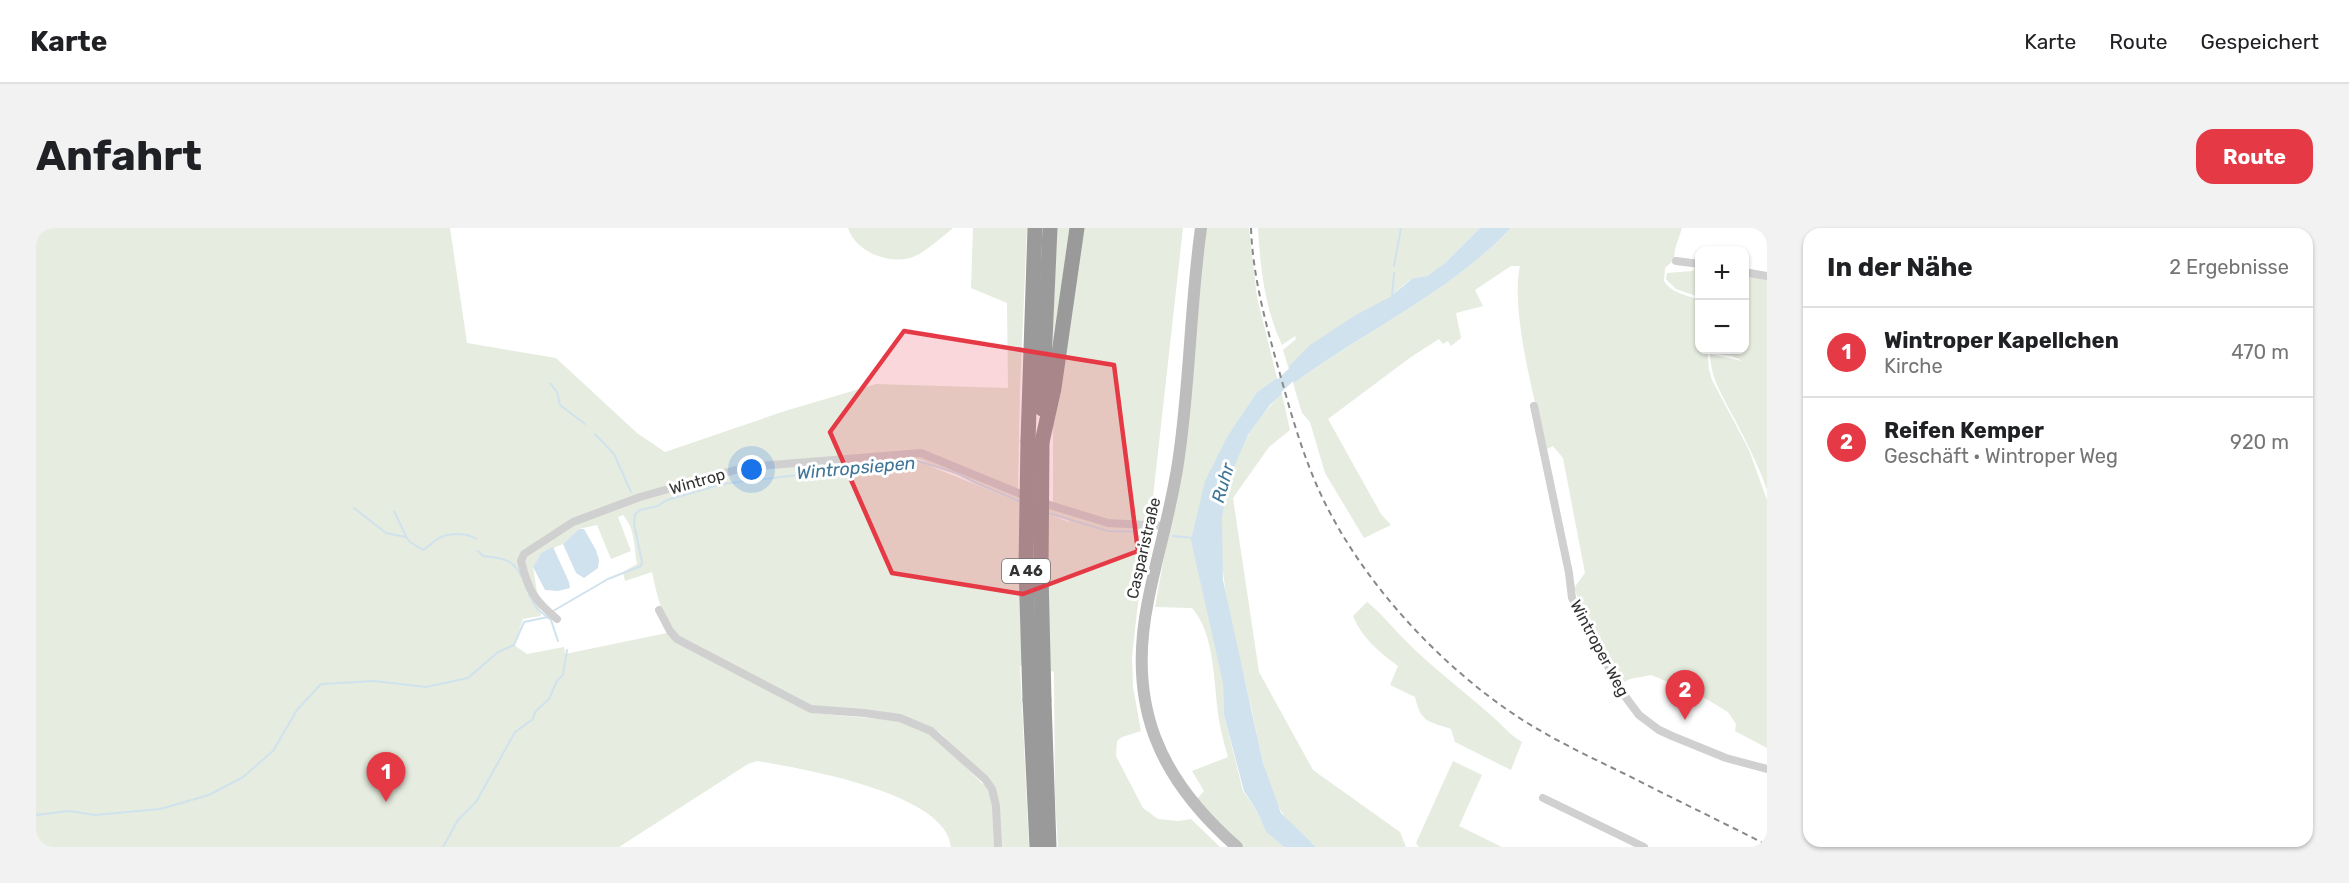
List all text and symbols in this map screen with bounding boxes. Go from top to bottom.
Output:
text: Karte [30,25,107,58]
text: Karte [2024,29,2076,54]
text: Route [2109,29,2168,54]
text: Gespeichert [2201,29,2319,54]
button: Route [2196,129,2313,184]
text: Anfahrt [36,131,202,181]
map controls [1695,246,1749,354]
button: + [1695,246,1749,300]
text: In der Nähe [1827,252,1973,283]
text: 2 Ergebnisse [2169,255,2289,279]
button: − [1695,300,1749,354]
text: Wintroper Kapellchen [1884,327,2119,354]
text: 1 [1842,340,1851,364]
text: 470 m [2231,340,2289,364]
text: Kirche [1884,354,1943,378]
text: Reifen Kemper [1884,417,2044,444]
text: 2 [1840,430,1853,454]
text: 920 m [2230,430,2289,454]
text: Geschäft · Wintroper Weg [1884,444,2118,468]
water label: Wintropsiepen [796,452,916,484]
your location [737,455,766,484]
water label: Ruhr [1207,459,1239,505]
street label: Wintrop [667,464,727,498]
street label: Casparistraße [1123,495,1164,601]
road number: A 46 [1002,559,1050,583]
street label: Wintroper Weg [1566,597,1633,700]
pin: 2 [1666,670,1704,720]
pin: 1 [366,752,406,802]

